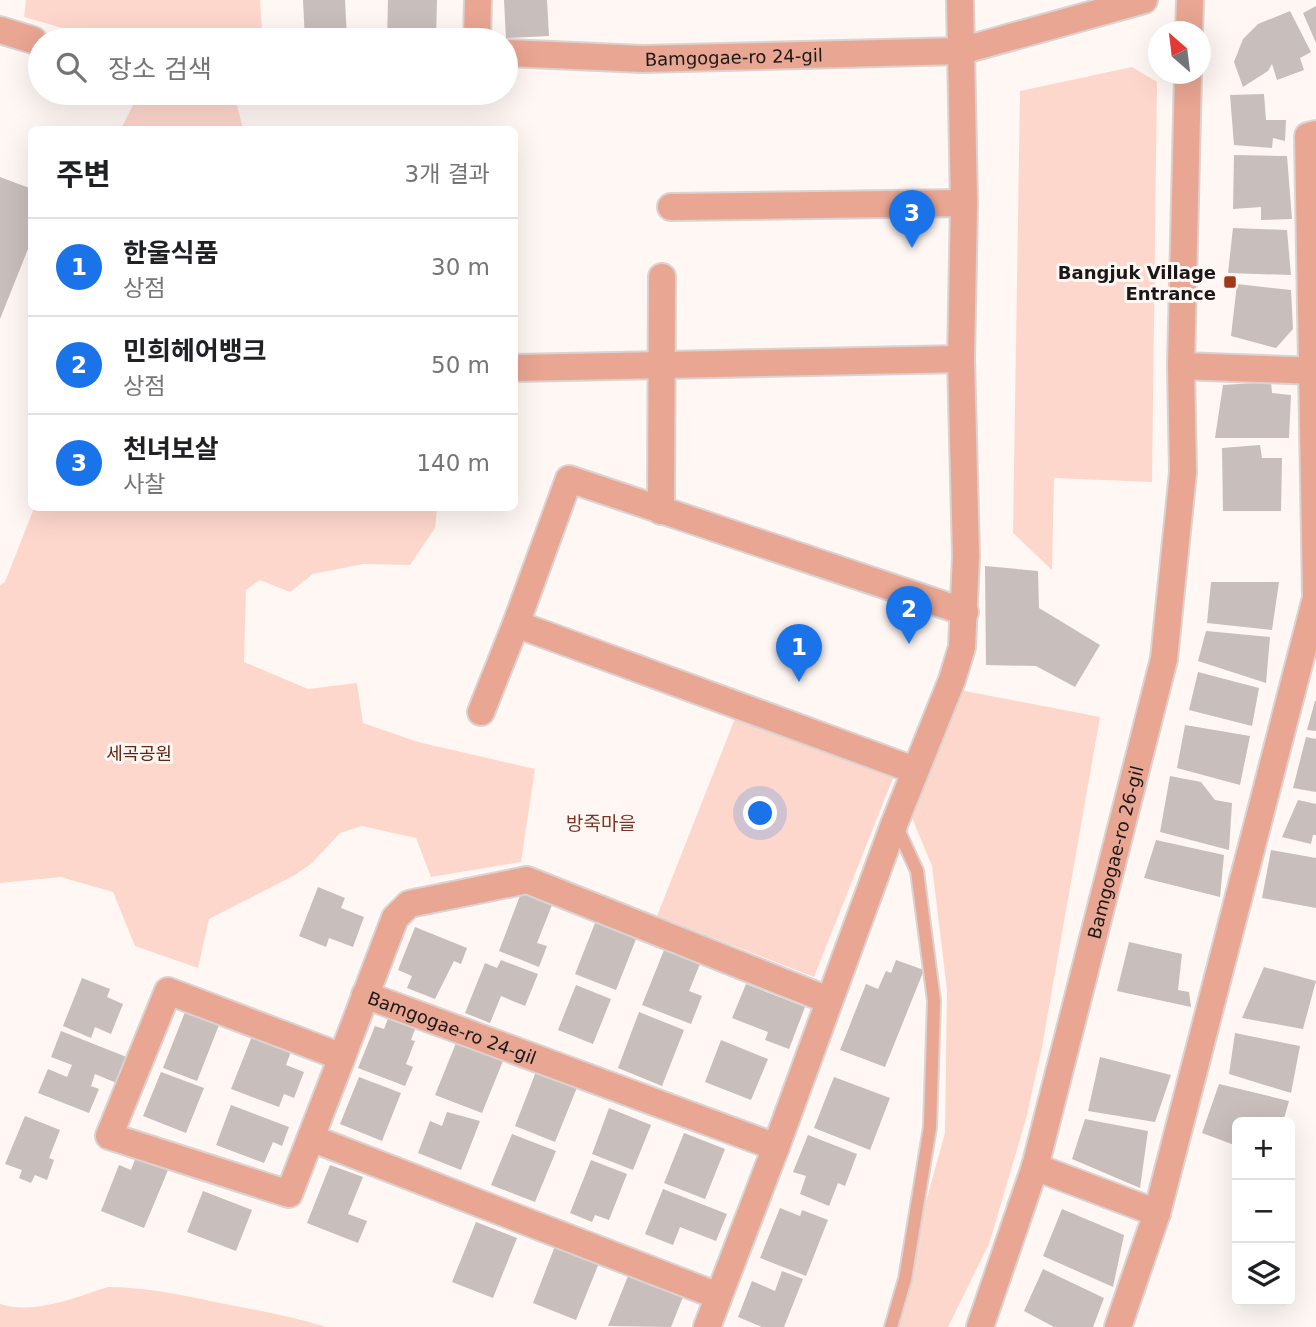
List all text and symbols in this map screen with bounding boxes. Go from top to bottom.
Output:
north arrow [1148,21,1211,84]
search box [28,28,518,105]
street label: Bamgogae-ro 24-gil [645,44,823,69]
icon: search [52,48,90,86]
text: 장소 검색 [108,54,212,84]
text: 주변 [56,157,111,192]
text: 3개 결과 [405,161,490,187]
pin: 3 [889,190,935,248]
text: 한울식품 [123,238,219,268]
text: 1 [71,254,87,280]
text: 30 m [431,254,490,280]
place label: Bangjuk Village Entrance [1058,262,1216,304]
marker: Bangjuk Village Entrance [1222,274,1238,290]
text: 상점 [123,275,165,301]
text: 민희헤어뱅크 [123,336,267,366]
text: 2 [71,352,87,378]
text: 50 m [431,352,490,378]
text: 상점 [123,373,165,399]
text: 천녀보살 [123,434,219,464]
text: 3 [71,450,87,476]
text: 140 m [416,450,490,476]
text: 사찰 [123,471,165,497]
pin: 2 [886,586,932,644]
pin: 1 [776,624,822,682]
park label: 세곡공원 [106,743,172,764]
street label: Bamgogae-ro 26-gil [1083,763,1147,941]
your location [743,796,777,830]
district label: 방죽마을 [566,812,636,834]
street label: Bamgogae-ro 24-gil [365,987,539,1068]
map controls [1232,1117,1295,1306]
button: + [1232,1117,1295,1180]
button: − [1232,1180,1295,1243]
button: layers [1232,1243,1295,1306]

